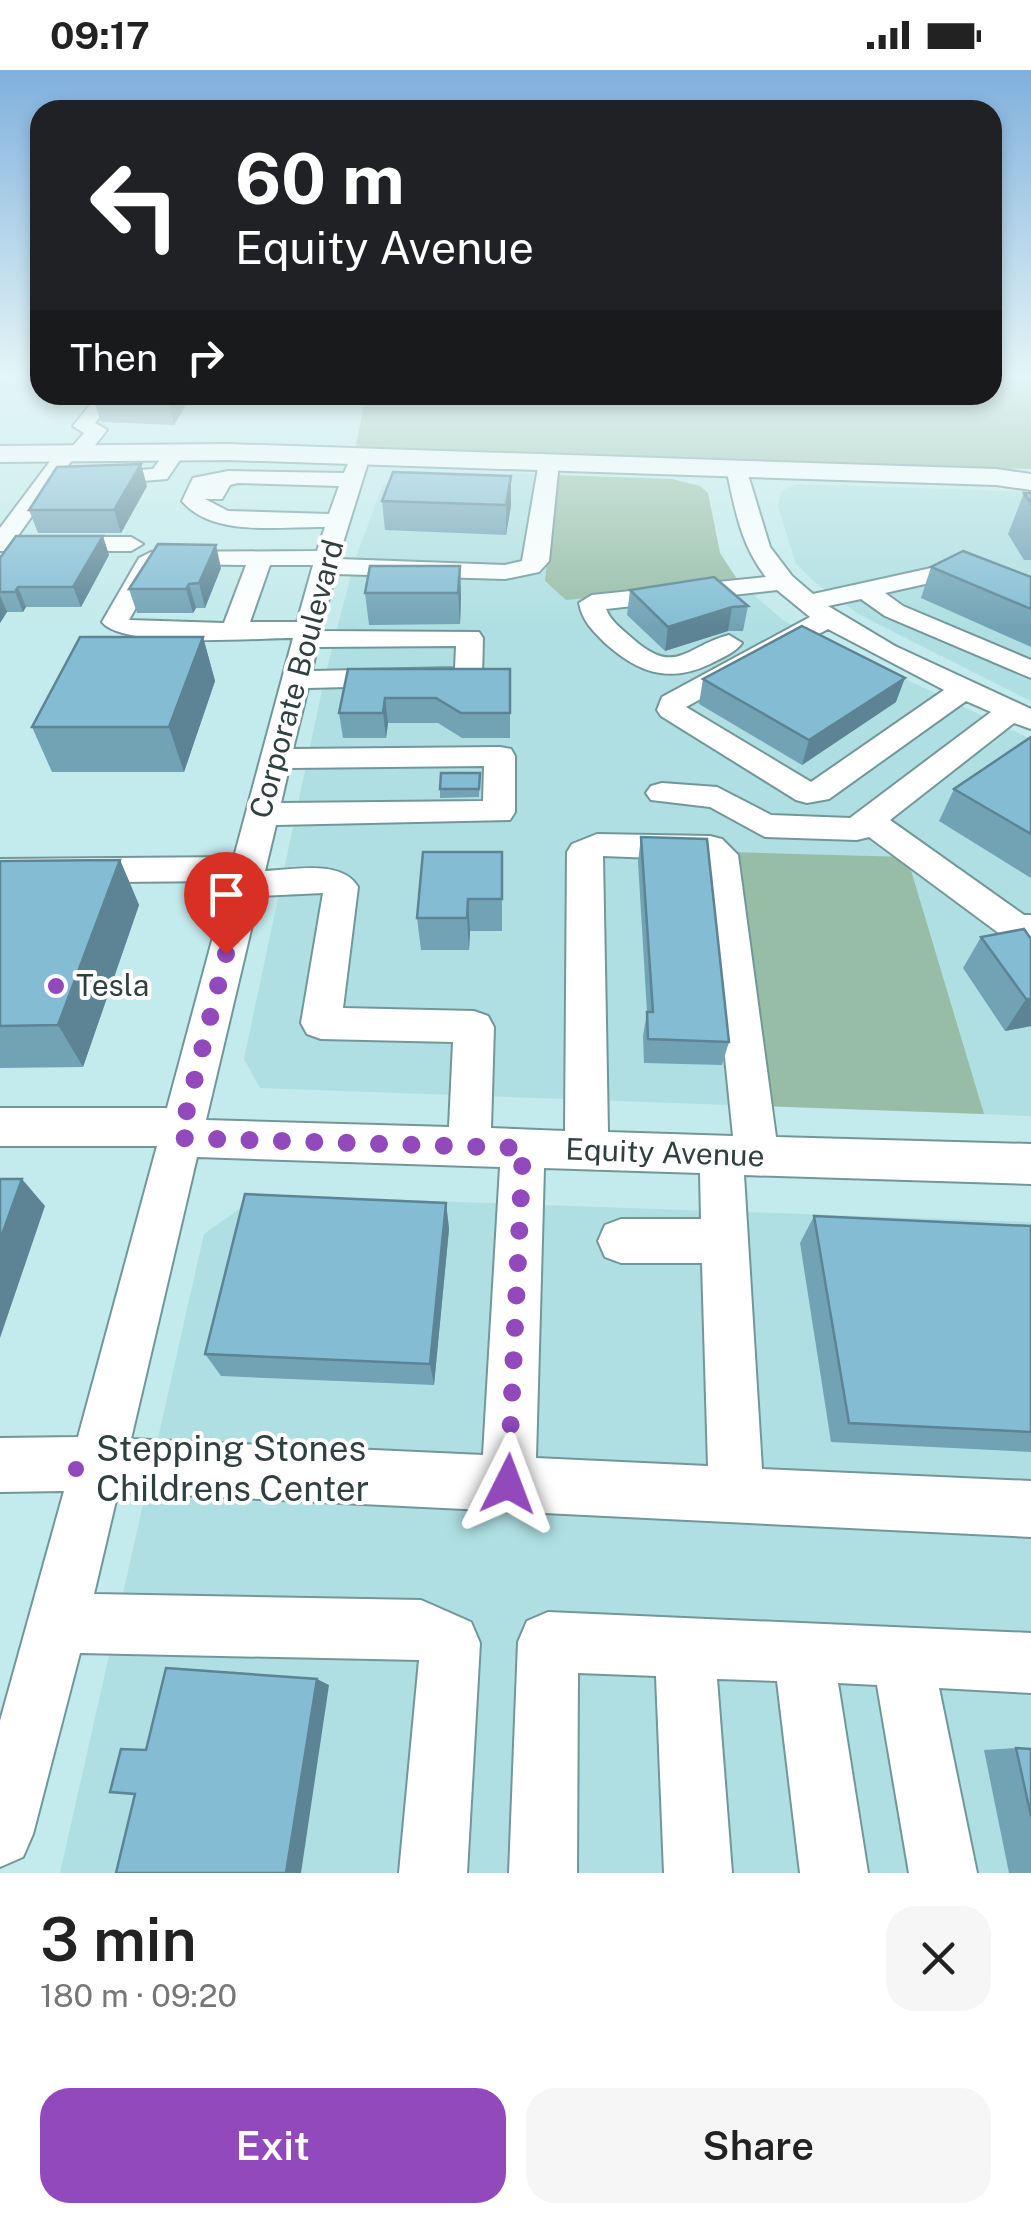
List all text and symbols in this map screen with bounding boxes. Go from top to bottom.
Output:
text: 09:17 [50,13,150,58]
text: 60 m [235,137,405,220]
icon: left [70,140,200,270]
text: Equity Avenue [235,221,534,274]
icon: right [178,330,233,385]
text: Then [70,335,158,380]
street label: Corporate Boulevard [241,535,351,822]
pin [184,852,269,955]
icon: arrive [199,867,254,922]
place label: Tesla [76,967,149,1003]
marker: Tesla [45,975,67,997]
street label: Equity Avenue [565,1131,765,1173]
place label: Stepping Stones Childrens Center [96,1428,369,1509]
position arrow [456,1432,560,1536]
marker: Stepping Stones Childrens Center [65,1458,87,1480]
text: 3 min [40,1904,197,1975]
button: close [886,1906,991,2011]
text: 180 m · 09:20 [40,1977,237,2014]
button: Exit [40,2088,506,2203]
button: Share [526,2088,991,2203]

